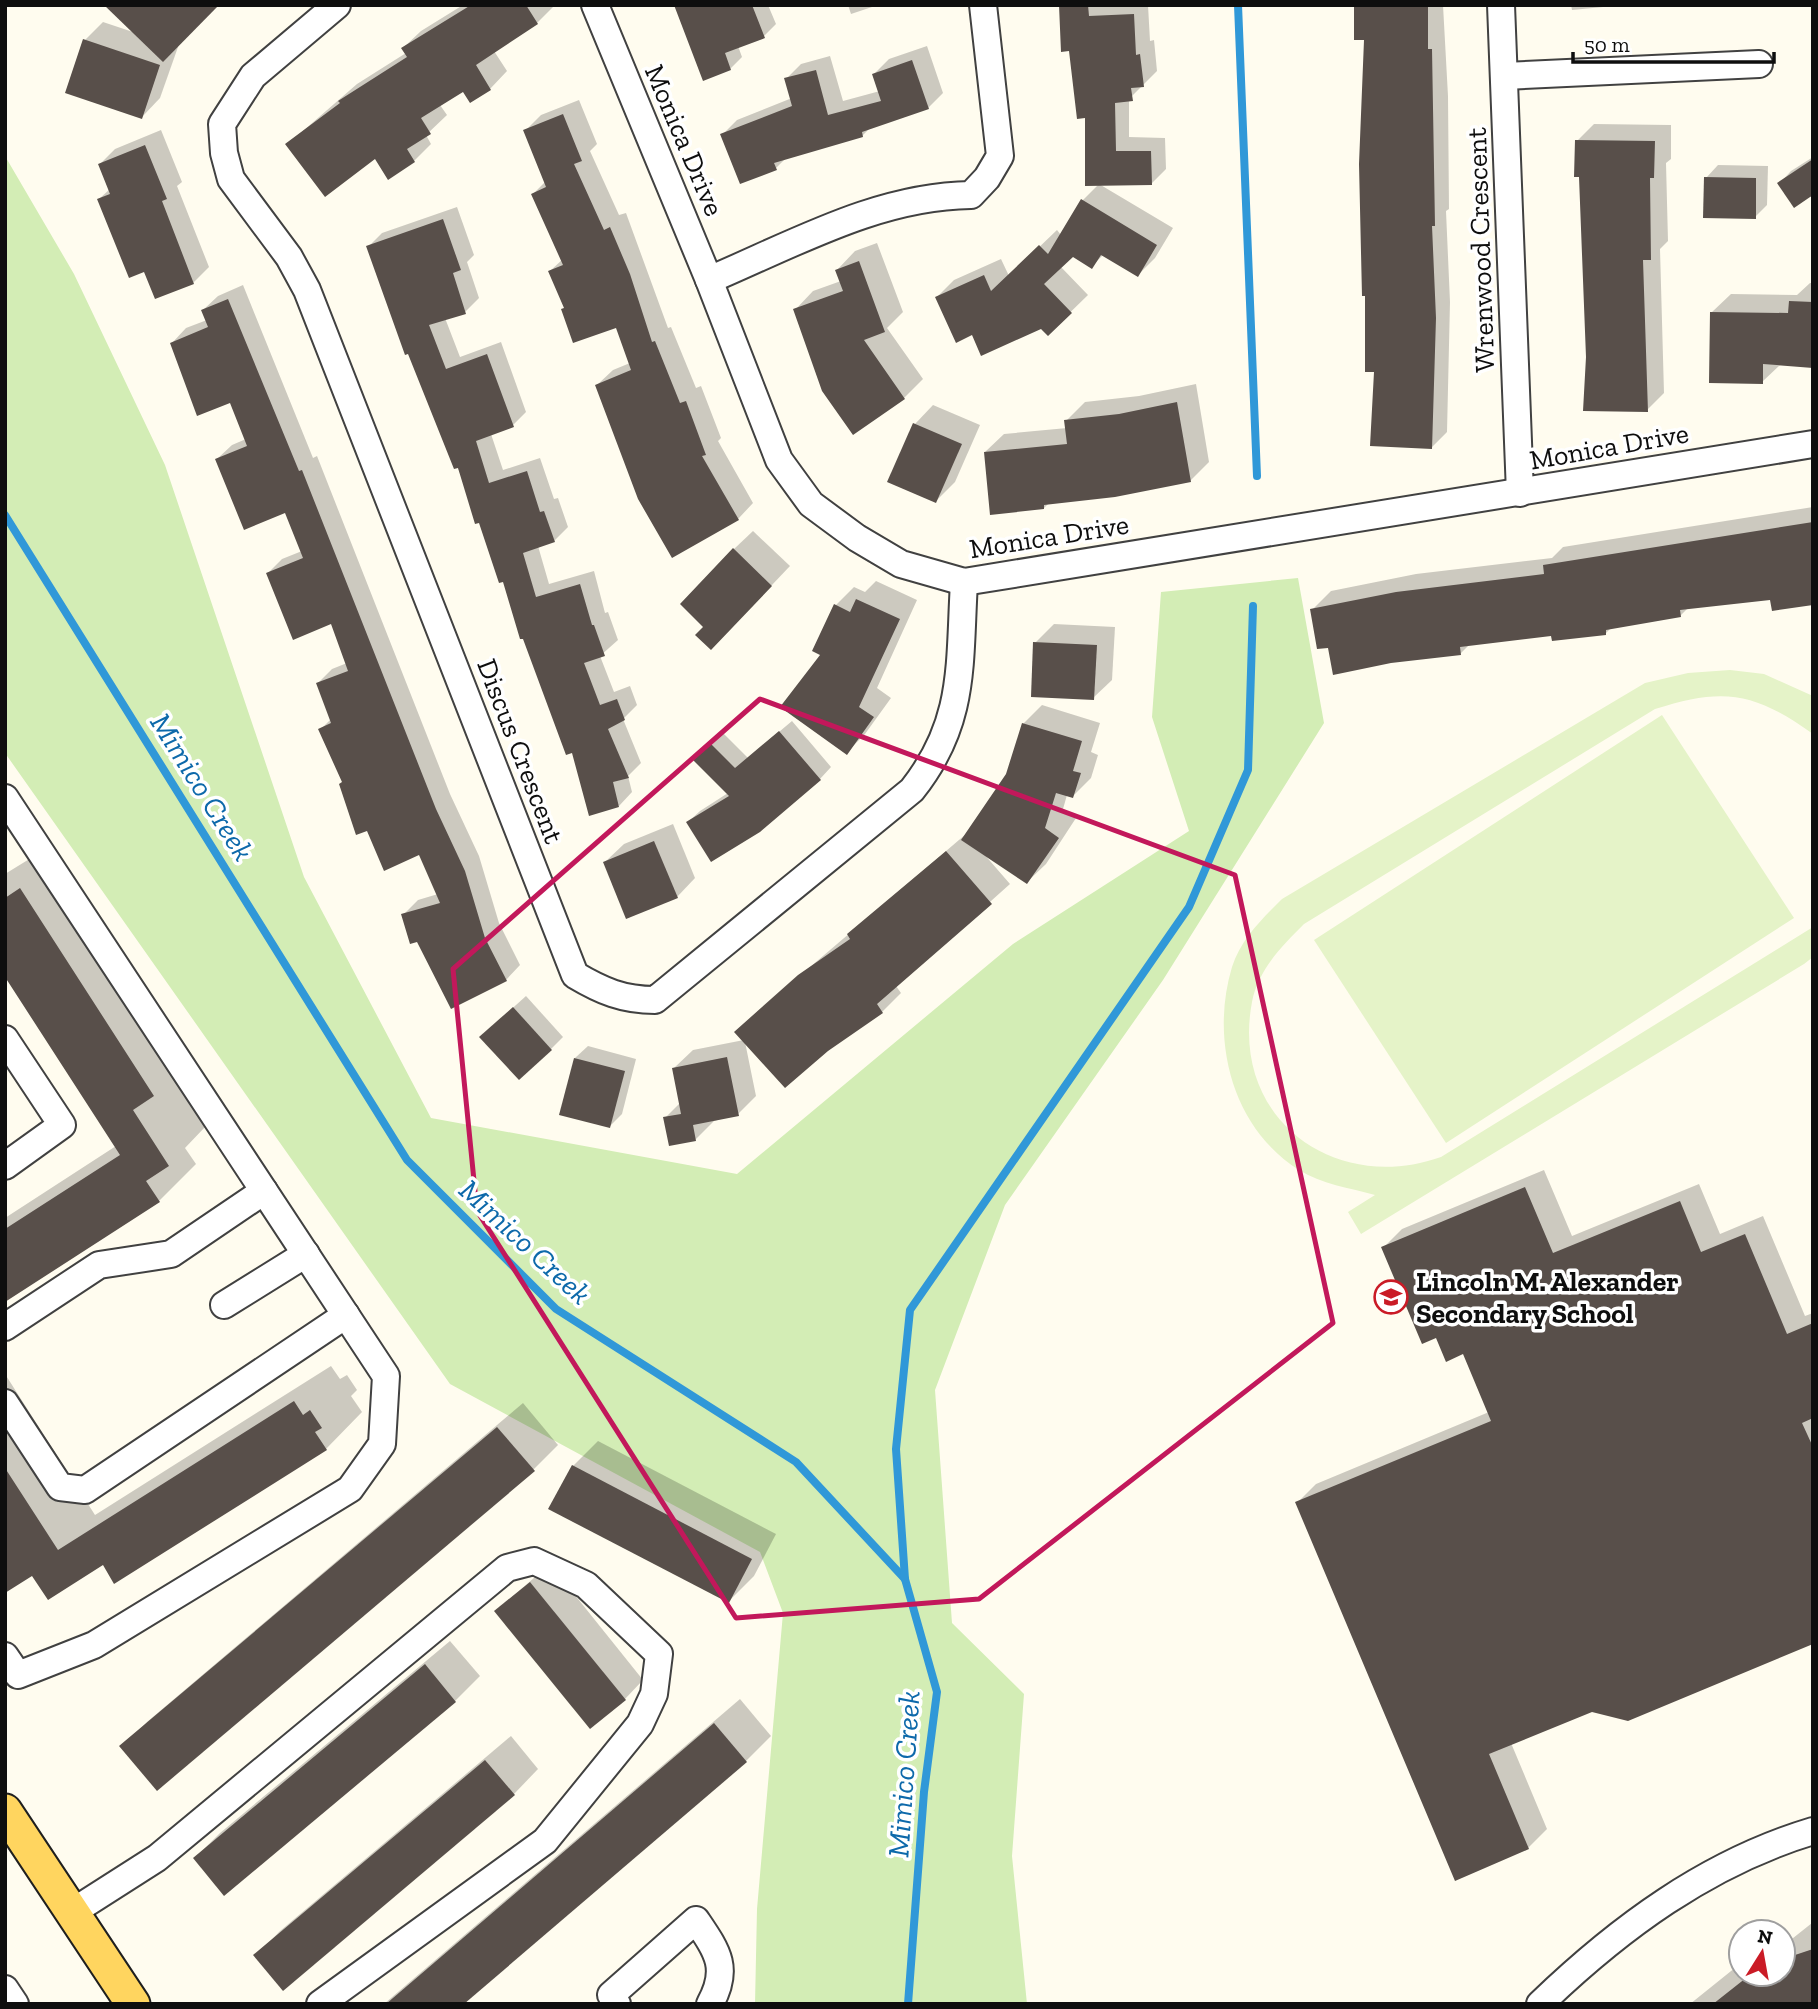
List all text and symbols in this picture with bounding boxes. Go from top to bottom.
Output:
scale bar [1573,21,1774,65]
text: 50 m [1584,32,1630,57]
street label: Monica Drive [638,60,731,221]
street label: Wrenwood Crescent [1460,126,1501,373]
street label: Monica Drive [1527,416,1691,477]
street label: Monica Drive [967,508,1131,565]
street label: Discus Crescent [470,654,571,849]
water label: Mimico Creek [142,707,262,867]
water label: Mimico Creek [452,1172,598,1312]
place label: Lincoln M. Alexander Secondary School [1416,1265,1679,1330]
school or university icon: Lincoln M. Alexander Secondary School [1372,1278,1410,1316]
water label: Mimico Creek [880,1689,928,1859]
north arrow [1727,1918,1797,1988]
text: N [1756,1924,1774,1949]

